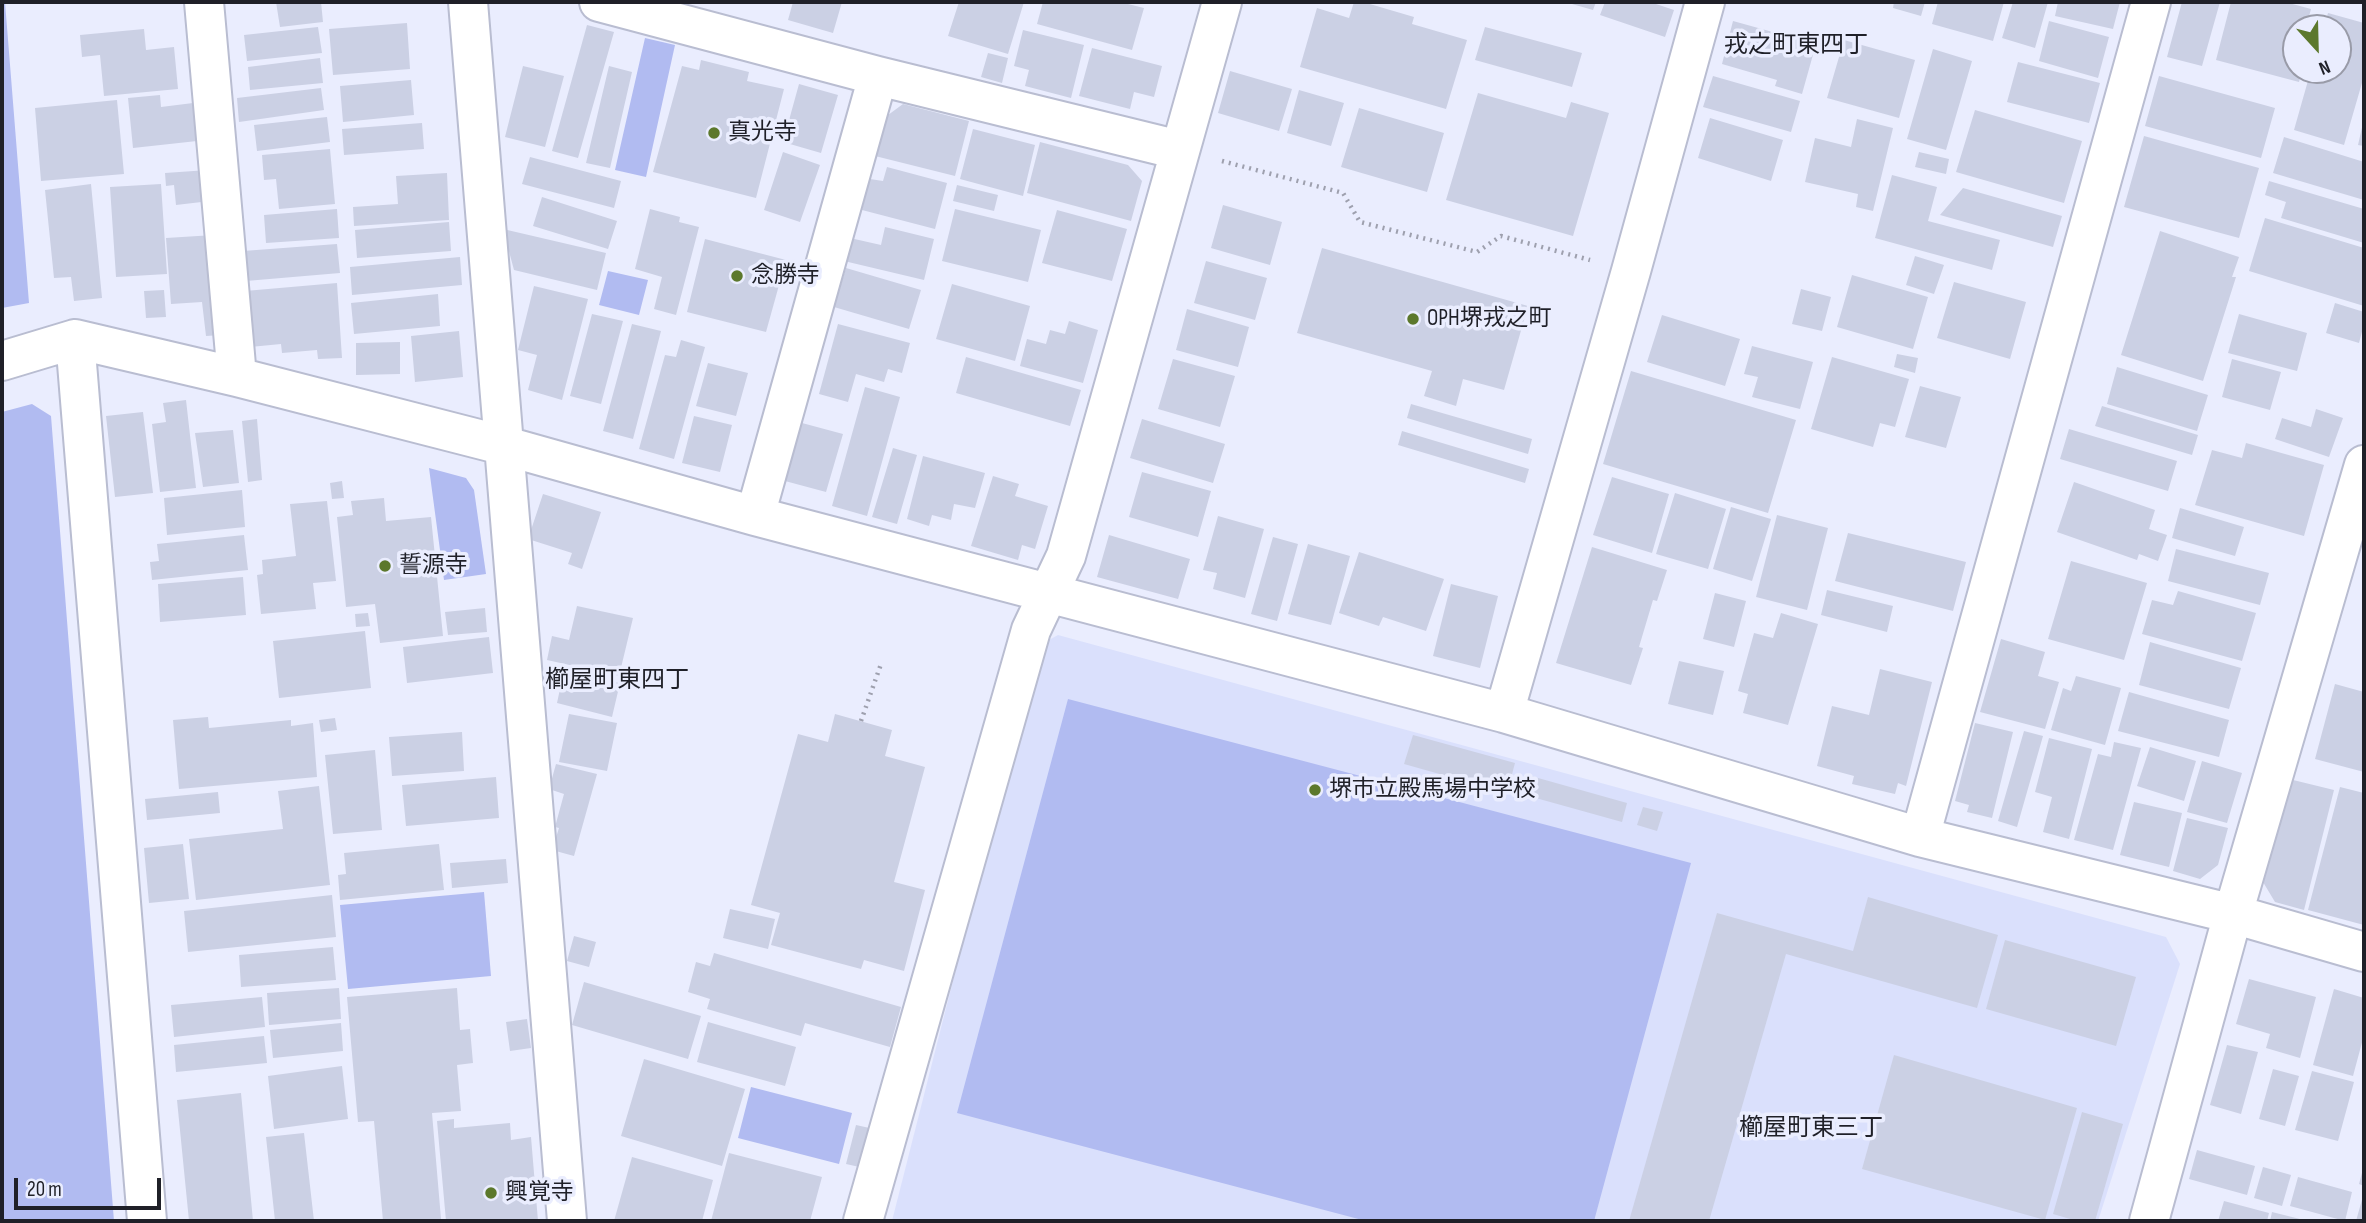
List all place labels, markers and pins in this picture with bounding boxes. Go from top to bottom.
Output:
place label: 真光寺 [728,119,797,147]
marker: 真光寺 [706,125,722,141]
place label: 念勝寺 [751,262,820,290]
marker: 念勝寺 [729,268,745,284]
place label: OPH堺戎之町 [1427,305,1552,333]
marker: OPH堺戎之町 [1405,311,1421,327]
place label: 誓源寺 [399,552,468,580]
marker: 誓源寺 [377,558,393,574]
place label: 堺市立殿馬場中学校 [1329,776,1536,804]
marker: 堺市立殿馬場中学校 [1307,782,1323,798]
place label: 興覚寺 [505,1179,574,1207]
marker: 興覚寺 [483,1185,499,1201]

